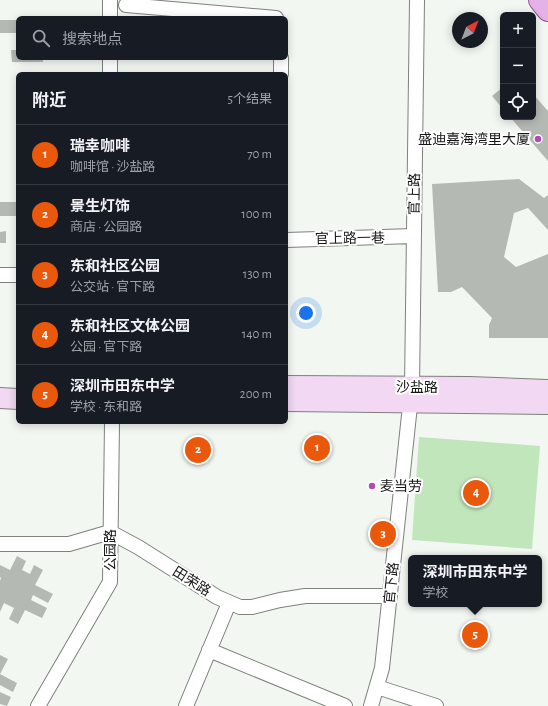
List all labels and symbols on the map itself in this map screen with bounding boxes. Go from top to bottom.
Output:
north arrow [452,12,488,48]
place label: 盛迪嘉海湾里大厦 [418,131,530,147]
marker: 盛迪嘉海湾里大厦 [533,134,543,144]
street label: 官上路 [407,173,422,215]
street label: 官上路一巷 [315,230,385,247]
your location [296,303,316,323]
street label: 沙盐路 [396,379,438,395]
pin: 1 [304,433,330,463]
pin: 2 [185,435,211,465]
pin: 4 [463,478,489,508]
place label: 麦当劳 [380,479,422,494]
marker: 麦当劳 [367,481,377,491]
pin: 3 [370,519,396,549]
street label: 公园路 [103,529,118,571]
street label: 官下路 [382,561,401,605]
street label: 田荣路 [170,564,214,599]
pin: 5 [462,620,488,650]

